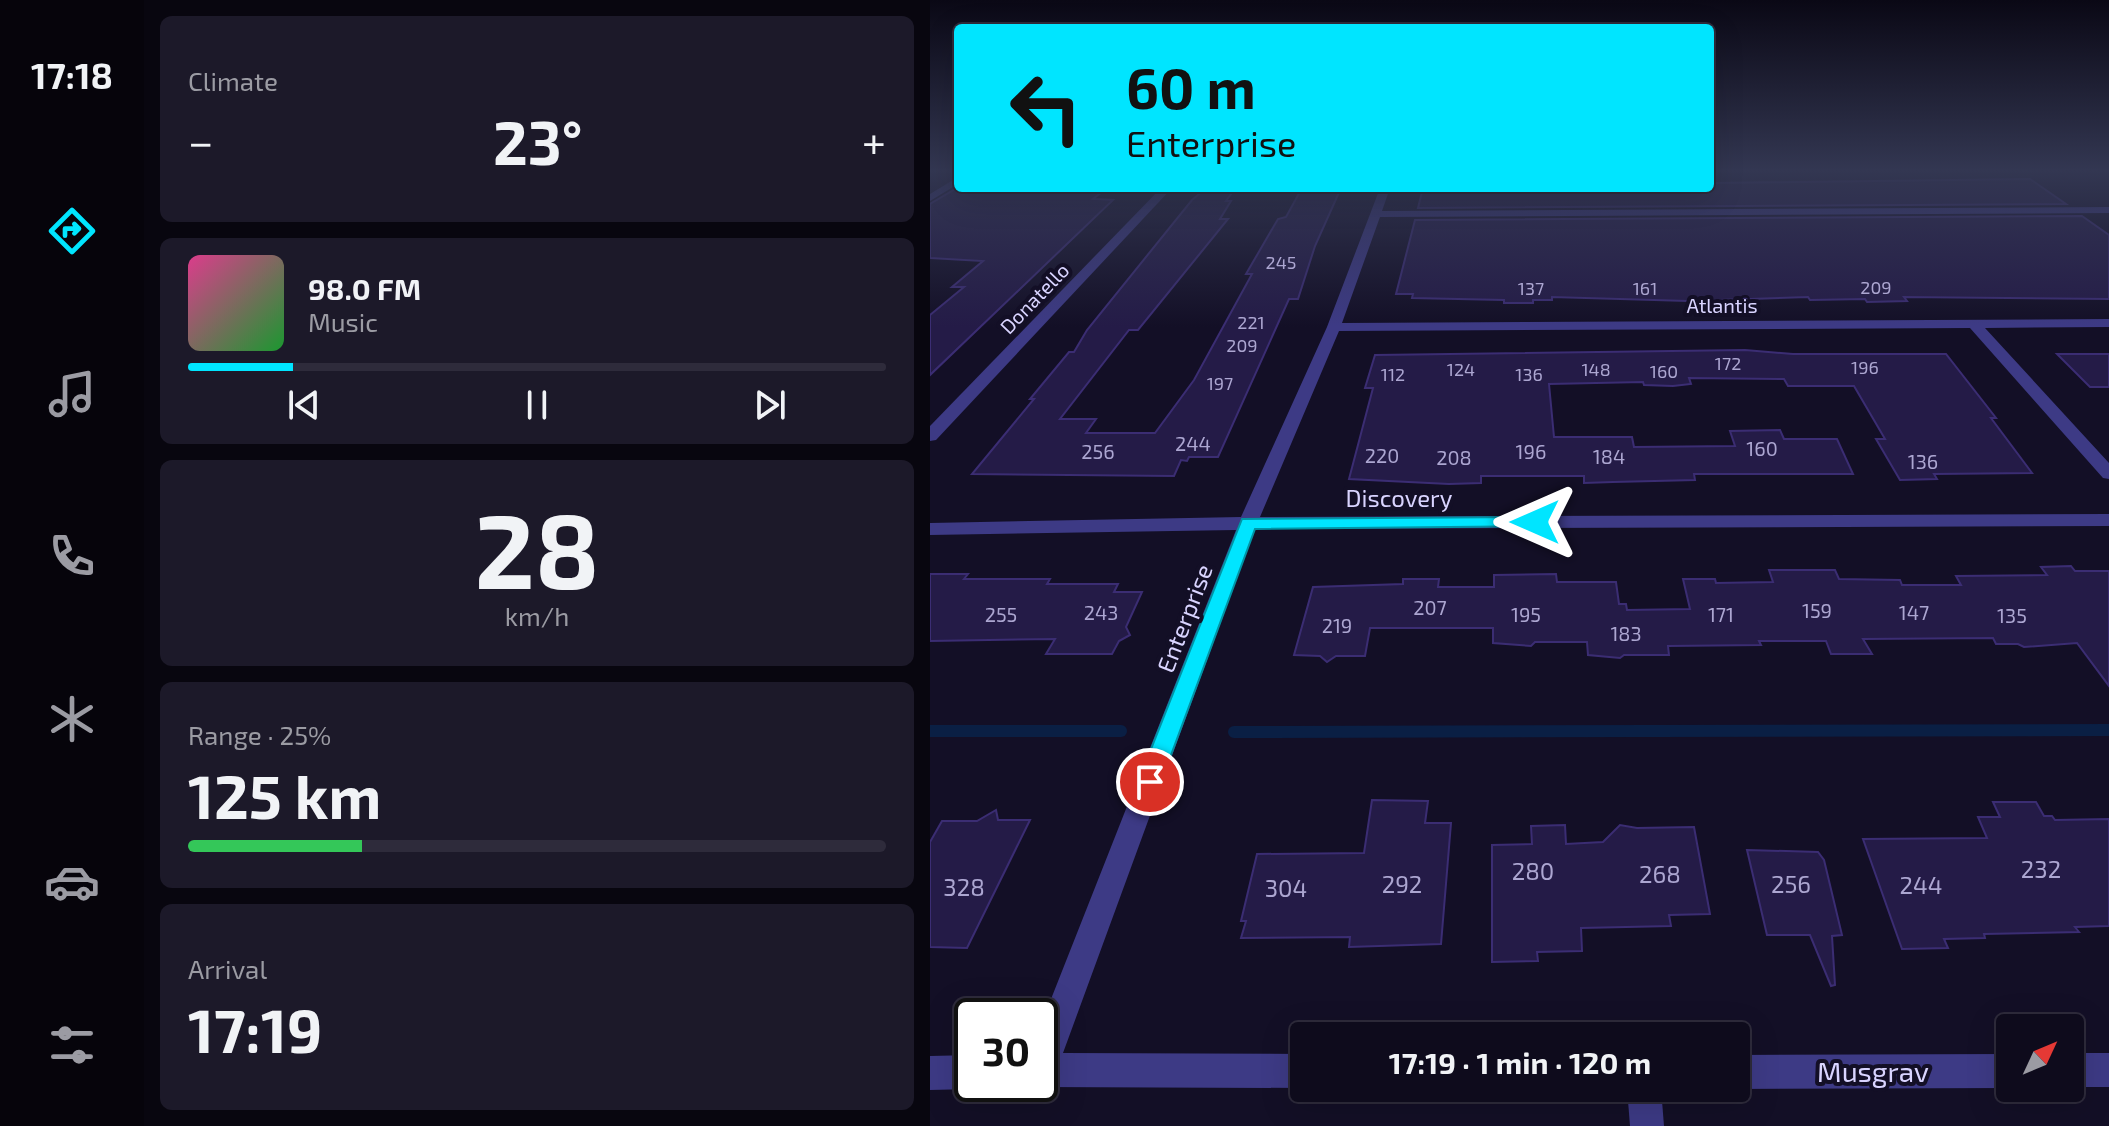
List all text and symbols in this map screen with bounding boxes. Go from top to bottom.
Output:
text: 17:18 [31,53,113,96]
text: 60 m [1126,53,1256,120]
icon: left [994,56,1098,160]
text: Climate [188,65,278,96]
text: 23° [493,105,583,177]
text: − [188,114,214,167]
text: + [862,114,886,167]
text: Enterprise [1126,121,1296,164]
icon: directions [44,203,100,259]
house number: 245 [1266,251,1296,273]
street label: Donatello [995,258,1073,338]
text: 98.0 FM [308,270,421,306]
house number: 209 [1860,276,1892,298]
house number: 137 [1518,277,1544,299]
house number: 161 [1633,277,1657,299]
street label: Atlantis [1686,293,1758,317]
text: Music [308,306,378,337]
house number: 221 [1237,311,1265,333]
house number: 209 [1226,334,1258,356]
house number: 172 [1715,352,1741,374]
house number: 196 [1851,356,1879,378]
house number: 124 [1447,358,1475,380]
house number: 148 [1581,358,1611,380]
house number: 160 [1650,360,1678,382]
house number: 112 [1381,363,1405,385]
house number: 136 [1515,363,1543,385]
icon: music [44,366,100,422]
house number: 197 [1207,372,1233,394]
icon: previous [282,383,326,427]
icon: pause [515,383,559,427]
icon: next [748,383,792,427]
house number: 244 [1175,431,1211,455]
house number: 160 [1746,436,1778,460]
house number: 256 [1081,439,1115,463]
house number: 196 [1516,439,1546,463]
house number: 220 [1365,443,1399,467]
house number: 184 [1593,444,1625,468]
house number: 208 [1436,445,1472,469]
house number: 136 [1908,449,1938,473]
position arrow [1493,480,1577,564]
street label: Discovery [1346,483,1453,512]
text: 28 [474,485,600,610]
icon: phone [44,528,100,584]
street label: Enterprise [1150,560,1218,676]
house number: 207 [1413,595,1447,619]
house number: 159 [1802,598,1832,622]
text: km/h [505,600,569,631]
house number: 243 [1084,600,1118,624]
house number: 147 [1899,600,1929,624]
house number: 255 [985,602,1017,626]
house number: 195 [1511,602,1541,626]
house number: 171 [1708,602,1734,626]
house number: 135 [1997,603,2027,627]
house number: 219 [1322,613,1352,637]
house number: 183 [1610,621,1642,645]
icon: climate [44,691,100,747]
text: Range · 25% [188,719,331,750]
pin [1116,748,1184,816]
text: 125 km [188,759,381,831]
icon: arrive [1128,760,1172,804]
icon: car [44,854,100,910]
house number: 232 [2021,854,2061,883]
house number: 280 [1512,856,1554,885]
house number: 268 [1639,859,1681,888]
house number: 292 [1382,869,1422,898]
house number: 256 [1771,869,1811,898]
house number: 244 [1899,870,1943,899]
house number: 328 [943,872,985,901]
house number: 304 [1265,873,1307,902]
text: Arrival [188,953,267,984]
text: 17:19 [188,993,322,1065]
speed limit sign: 30 [954,998,1058,1102]
north arrow [1996,1014,2084,1102]
map controls [1996,1014,2084,1102]
icon: filters [44,1017,100,1073]
text: 17:19 · 1 min · 120 m [1389,1044,1651,1080]
street label: Musgrav [1817,1054,1929,1088]

